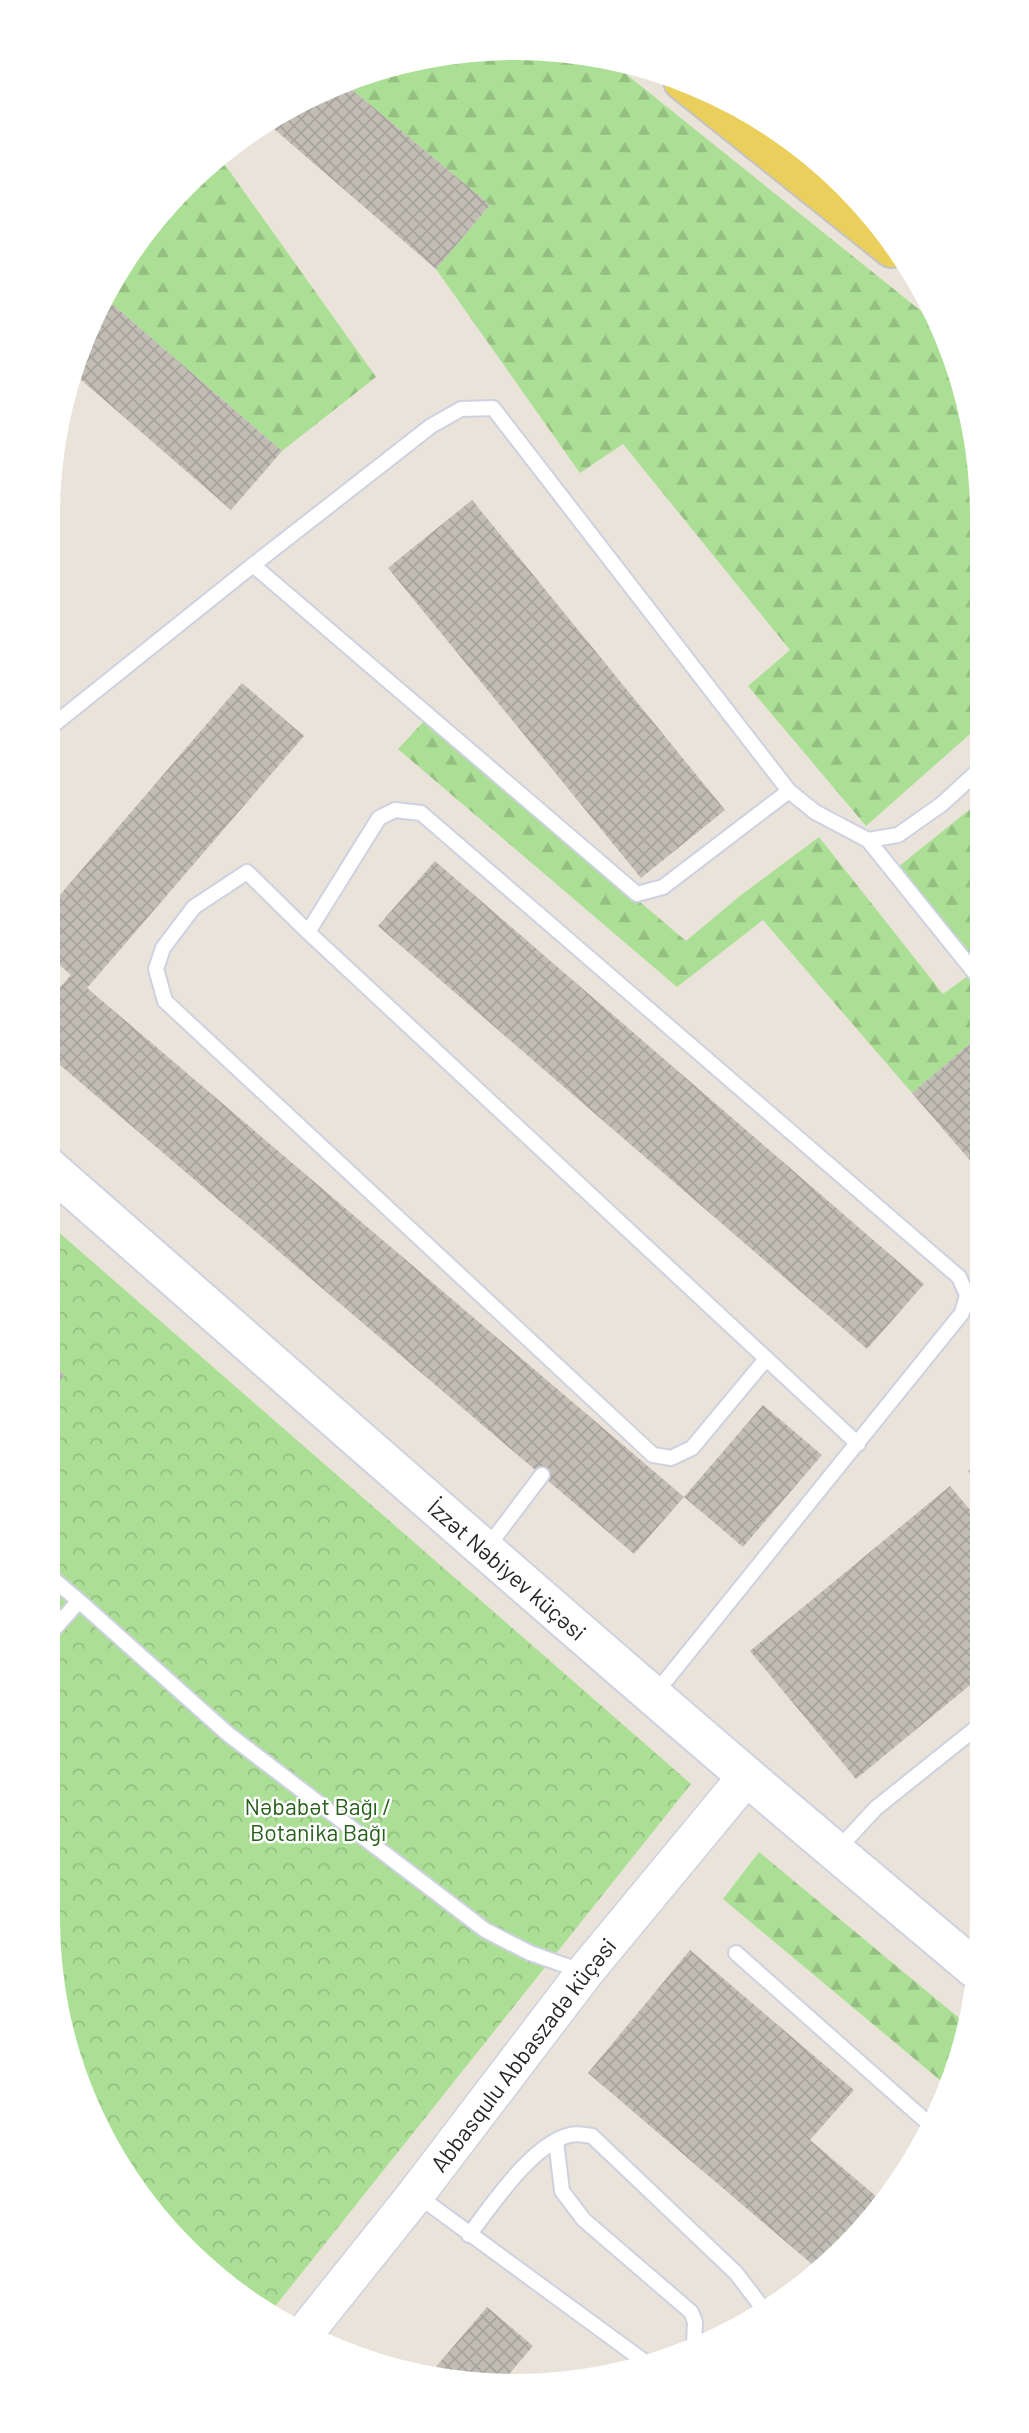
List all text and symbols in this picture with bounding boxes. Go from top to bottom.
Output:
street label: İzzət Nəbiyev küçəsi [422,1493,592,1646]
park label: Nəbabət Bağı / Botanika Bağı [245,1792,391,1846]
street label: Abbasqulu Abbaszadə küçəsi [424,1932,622,2177]

